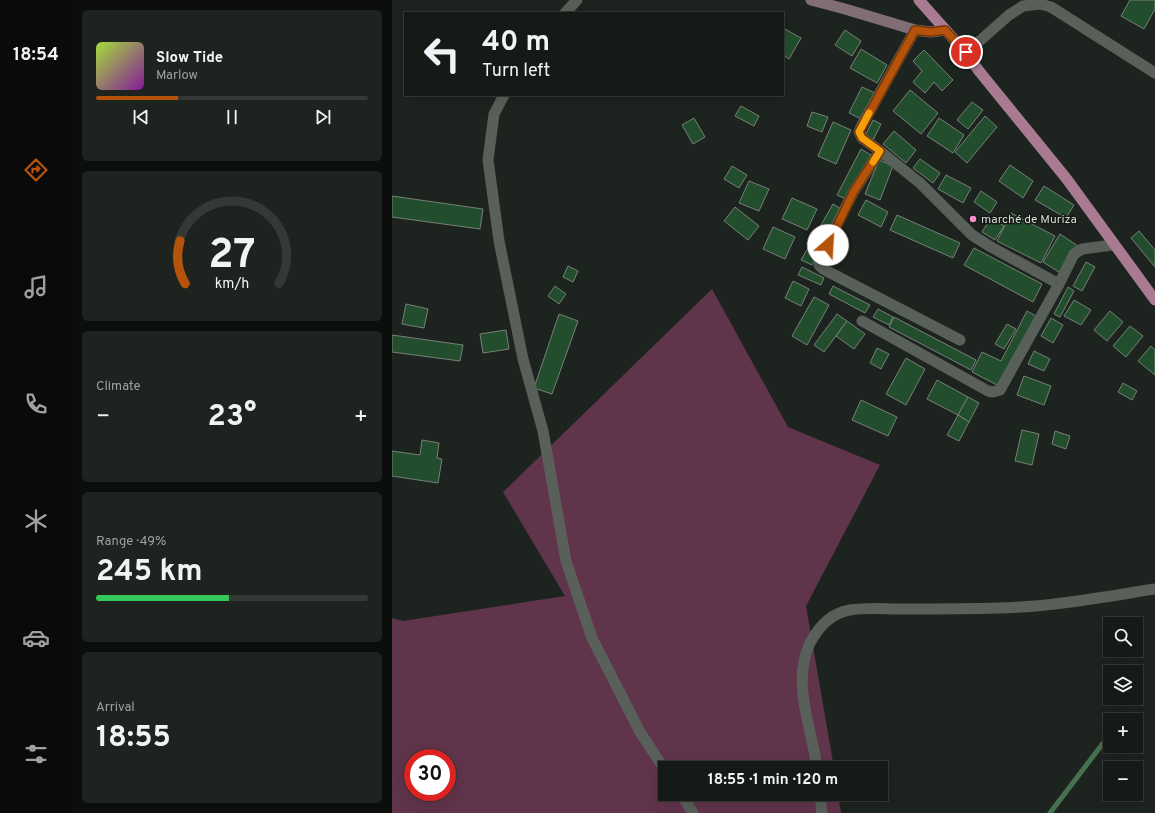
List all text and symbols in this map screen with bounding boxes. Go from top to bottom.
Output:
text: 40 m [482,25,550,61]
icon: left [416,28,468,80]
pin [949,35,983,69]
icon: arrive [955,41,977,63]
text: 18:54 [13,44,59,67]
text: Slow Tide [156,49,223,68]
text: Turn left [482,60,550,83]
text: Marlow [156,68,198,84]
icon: previous [130,106,152,128]
icon: pause [221,106,243,128]
icon: next [312,106,334,128]
icon: directions [22,156,50,184]
place label: marché de Muriza [981,212,1077,228]
marker: marché de Muriza [968,214,978,224]
position arrow [807,224,849,266]
text: 27 [208,230,256,283]
icon: music [22,273,50,301]
text: km/h [215,274,249,292]
text: Climate [96,379,141,395]
icon: phone [22,390,50,418]
text: 23° [208,399,256,436]
text: − [96,404,110,431]
text: + [354,404,368,431]
icon: climate [22,507,50,535]
text: Range · 49% [96,534,166,550]
text: 245 km [96,554,203,591]
map controls [1103,617,1143,801]
button: search [1103,617,1143,657]
icon: car [22,624,50,652]
button: layers [1103,665,1143,705]
text: Arrival [96,700,135,716]
button: + [1103,713,1143,753]
text: 18:55 [96,720,171,757]
icon: filters [22,740,50,768]
speed limit sign: 30 [404,749,456,801]
button: − [1103,761,1143,801]
text: 18:55 · 1 min · 120 m [708,771,838,790]

